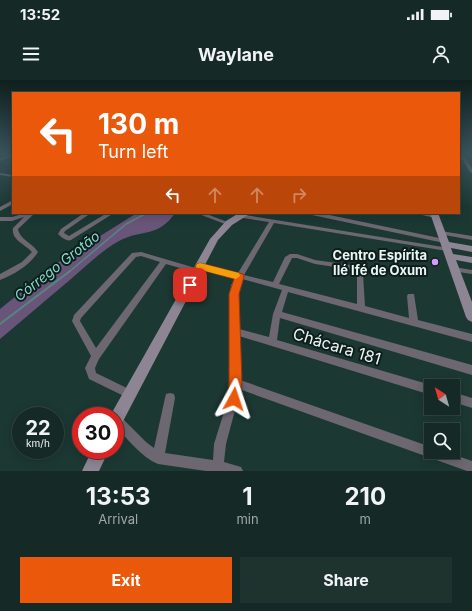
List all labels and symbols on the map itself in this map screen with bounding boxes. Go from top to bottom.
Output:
water label: Córrego Grotão [11,227,103,304]
place label: Centro Espírita Ilé Ifé de Oxum [333,247,427,278]
marker: Centro Espírita Ilé Ifé de Oxum [430,257,440,267]
pin [173,268,207,302]
street label: Chácara 181 [291,323,383,369]
position arrow [213,378,255,420]
north arrow [424,379,460,415]
speed limit sign: 30 [72,407,124,459]

